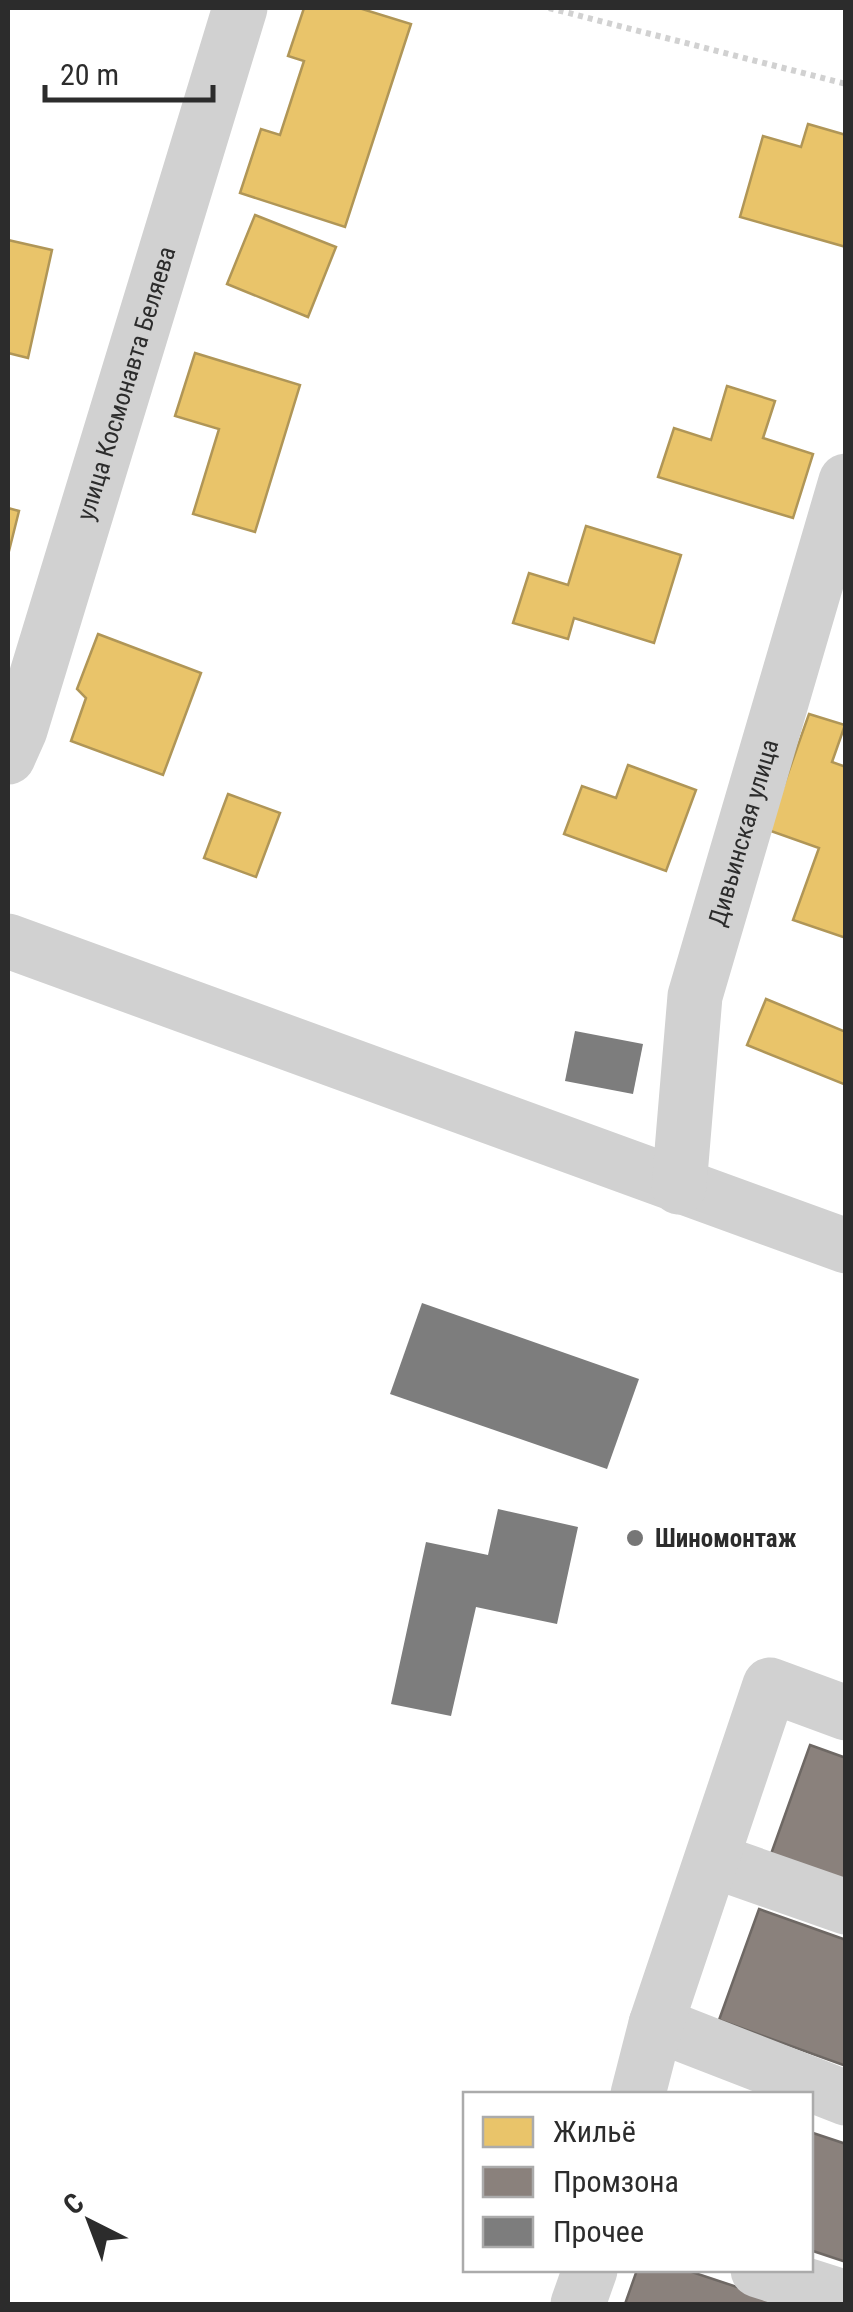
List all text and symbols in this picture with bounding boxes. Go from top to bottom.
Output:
scale bar [45,40,212,102]
text: 20 m [60,57,119,92]
street label: улица Космонавта Беляева [71,243,181,524]
street label: Дивьинская улица [702,736,784,929]
place label: Шиномонтаж [655,1524,797,1553]
marker: Шиномонтаж [624,1527,646,1549]
legend [463,2092,813,2272]
text: Жильё [553,2114,636,2149]
text: Промзона [553,2164,679,2199]
north arrow [40,2172,140,2272]
text: С [57,2186,91,2221]
text: Прочее [553,2214,644,2249]

